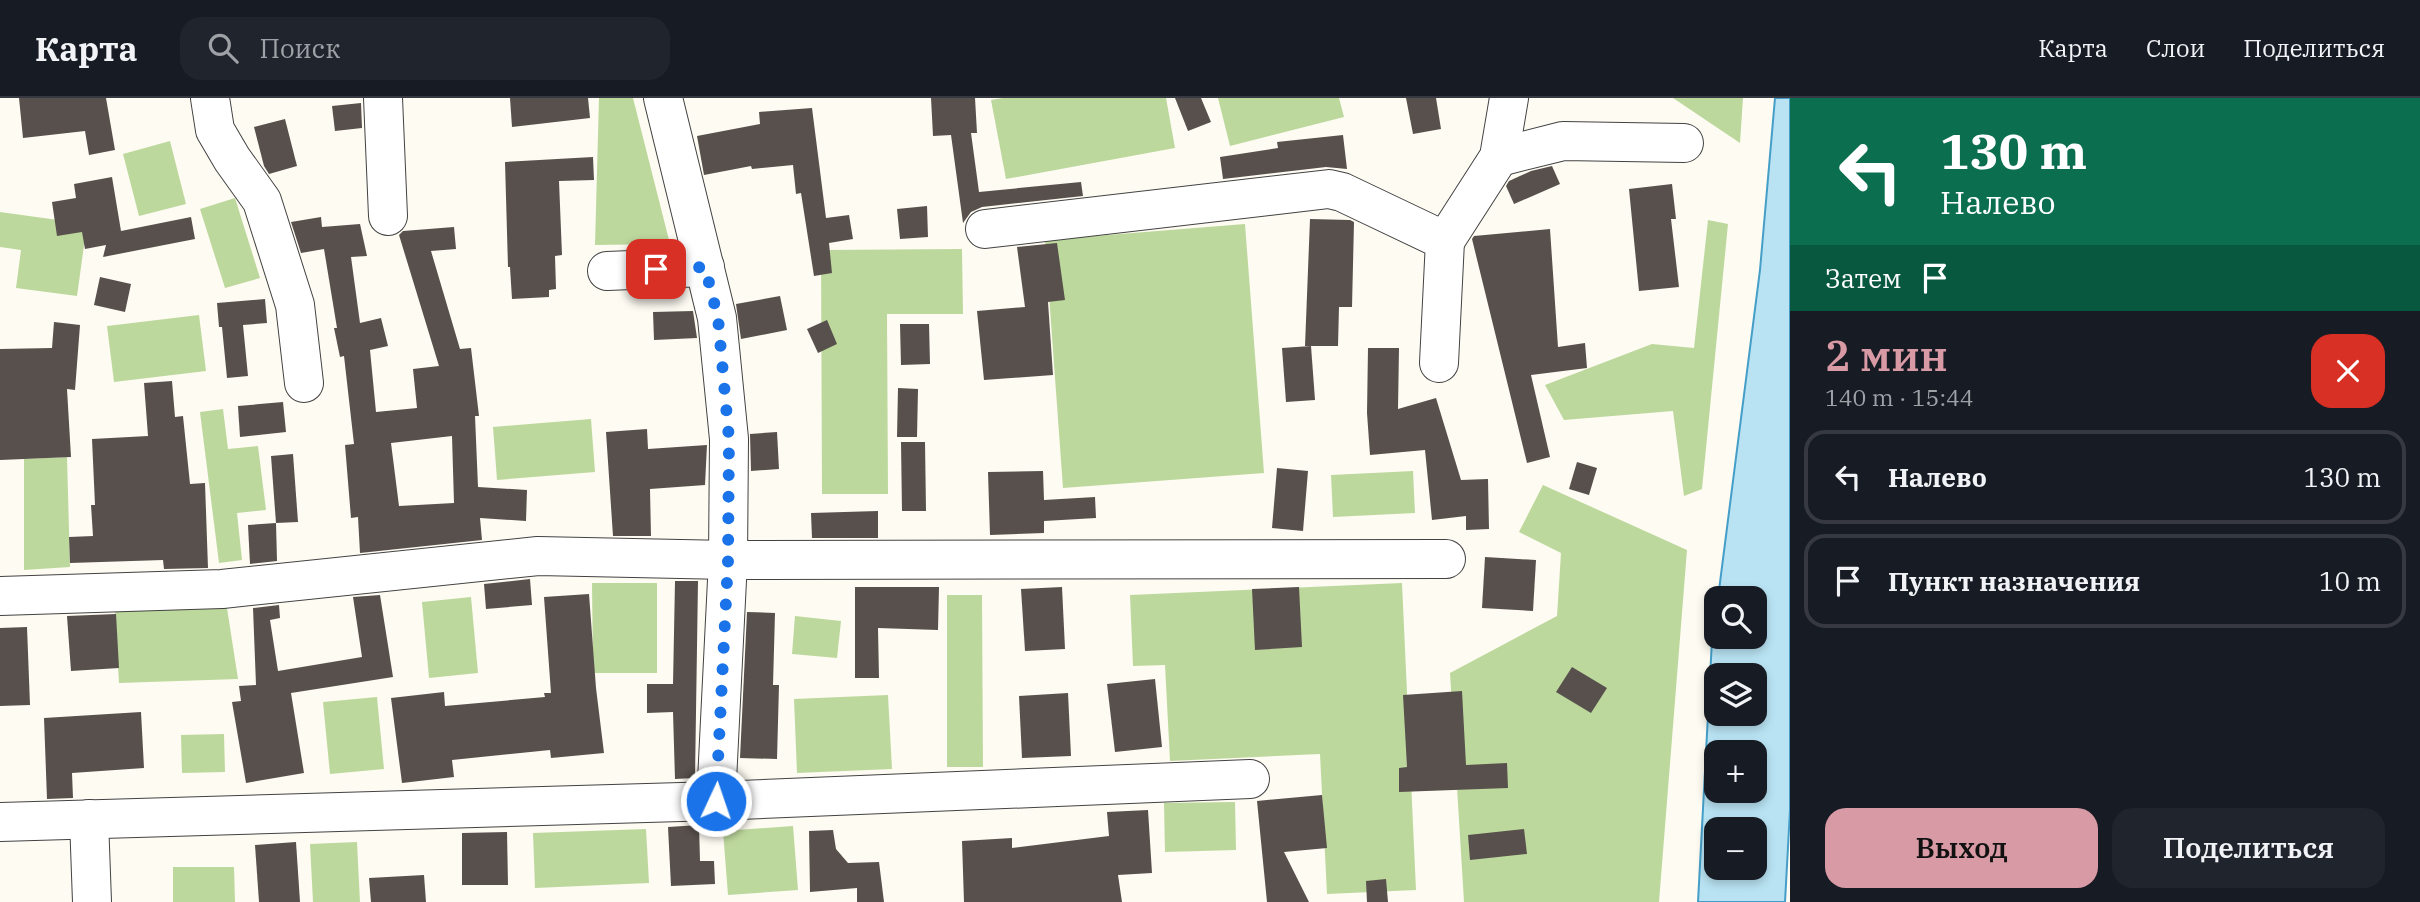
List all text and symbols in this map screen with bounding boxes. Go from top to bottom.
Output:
search box [180,17,670,80]
text: Карта [35,27,138,70]
icon: search [204,29,242,67]
text: Поиск [260,31,340,65]
text: Карта [2038,32,2108,64]
text: Слои [2146,32,2205,64]
text: Поделиться [2243,32,2385,64]
text: 130 m [1940,119,2087,182]
icon: left [1825,126,1916,217]
text: Налево [1940,181,2056,223]
pin [626,239,686,299]
icon: arrive [637,250,675,288]
icon: arrive [1916,259,1954,297]
text: Затем [1825,261,1902,295]
text: 2 мин [1825,328,1948,383]
button: close [2311,334,2385,408]
text: 140 m · 15:44 [1825,382,1974,412]
icon: left [1829,458,1867,496]
text: Налево [1888,460,1987,494]
text: 130 m [2303,460,2381,494]
icon: arrive [1829,562,1867,600]
text: Пункт назначения [1888,564,2140,598]
text: 10 m [2319,564,2381,598]
map controls [1704,586,1767,880]
button: search [1704,586,1767,649]
button: layers [1704,663,1767,726]
button: + [1704,740,1767,803]
position arrow [679,764,753,838]
button: Выход [1825,808,2098,888]
button: Поделиться [2112,808,2385,888]
button: − [1704,817,1767,880]

